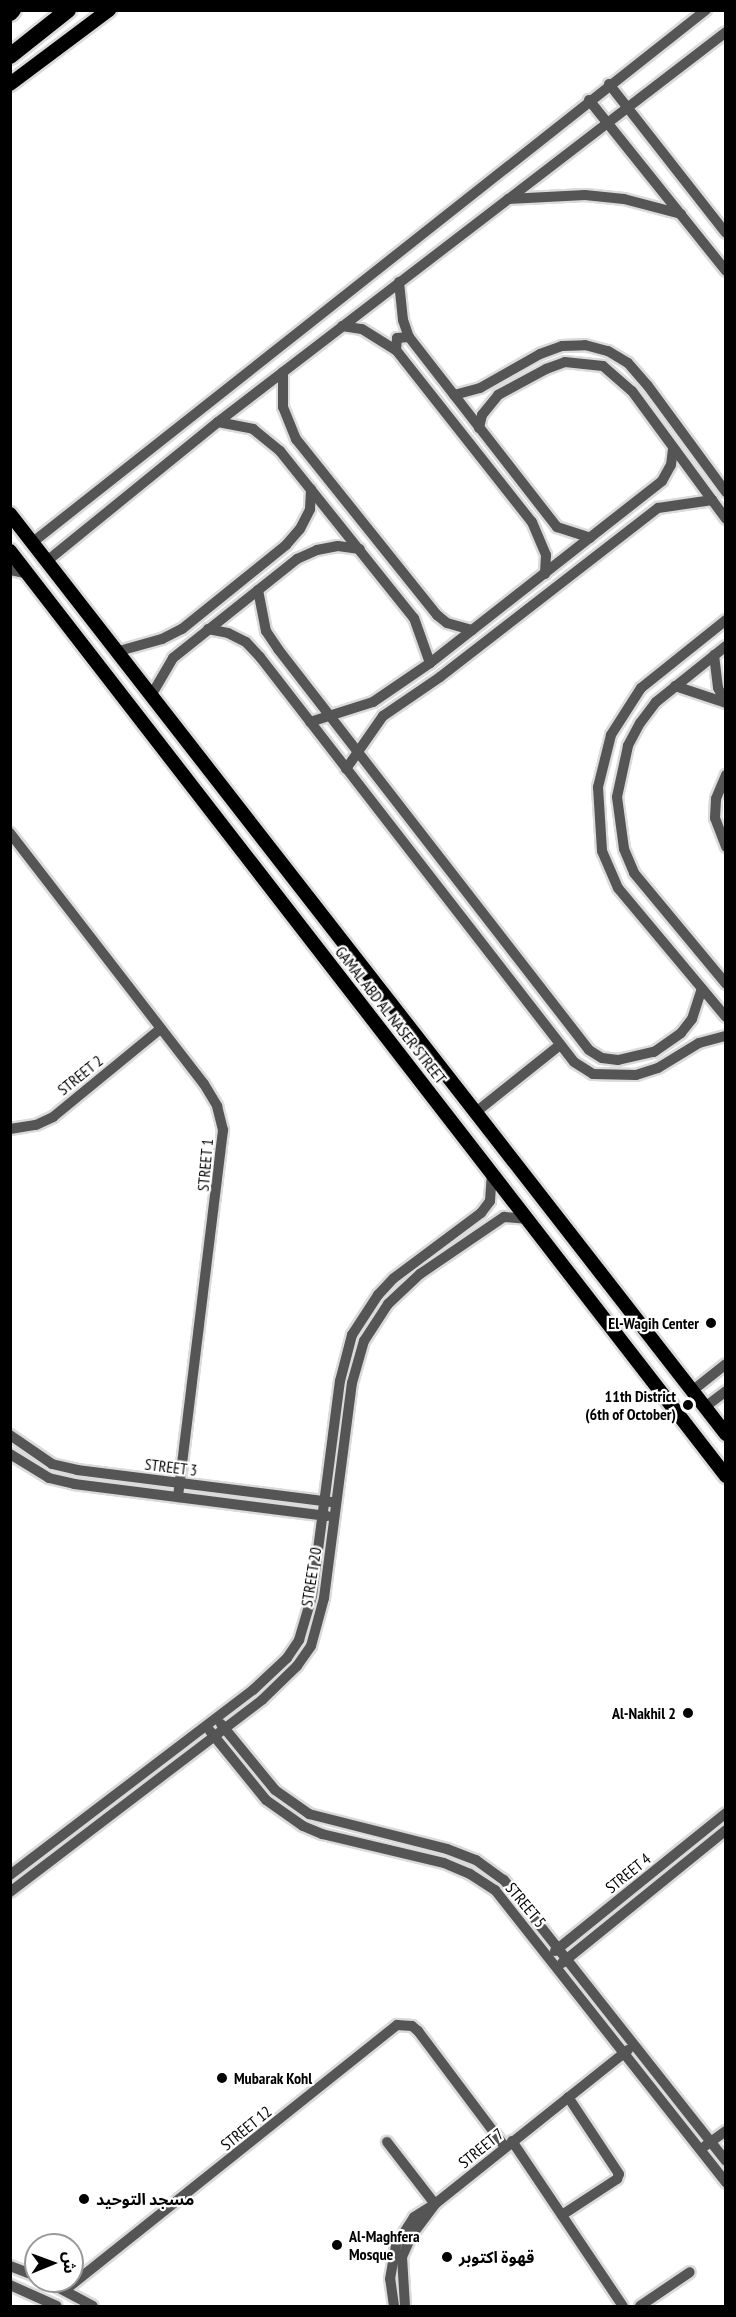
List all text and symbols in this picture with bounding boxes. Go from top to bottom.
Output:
street label: GAMAL ABD AL NASER STREET [331,942,451,1088]
street label: STREET 2 [53,1051,107,1099]
street label: STREET 1 [193,1138,217,1192]
place label: El-Wagih Center [608,1313,699,1333]
marker: El-Wagih Center [704,1316,718,1330]
place label: 11th District (6th of October) [585,1386,676,1424]
marker: 11th District (6th of October) [681,1398,695,1412]
street label: STREET 3 [143,1454,199,1480]
street label: STREET 20 [297,1546,325,1608]
place label: Al-Nakhil 2 [612,1703,676,1723]
marker: Al-Nakhil 2 [681,1706,695,1720]
street label: STREET 4 [601,1849,655,1897]
street label: STREET 5 [502,1878,550,1932]
place label: Mubarak Kohl [234,2068,312,2088]
marker: Mubarak Kohl [215,2071,229,2085]
street label: STREET 12 [217,2102,275,2154]
street label: STREET 7 [454,2124,508,2172]
place label: مسجد التوحيد [96,2189,194,2209]
marker: مسجد التوحيد [77,2192,91,2206]
place label: Al-Maghfera Mosque [349,2226,420,2264]
north arrow [24,2233,84,2293]
marker: Al-Maghfera Mosque [330,2238,344,2252]
place label: قهوة اكتوبر [459,2247,534,2267]
marker: قهوة اكتوبر [440,2250,454,2264]
text: ش [60,2252,80,2274]

